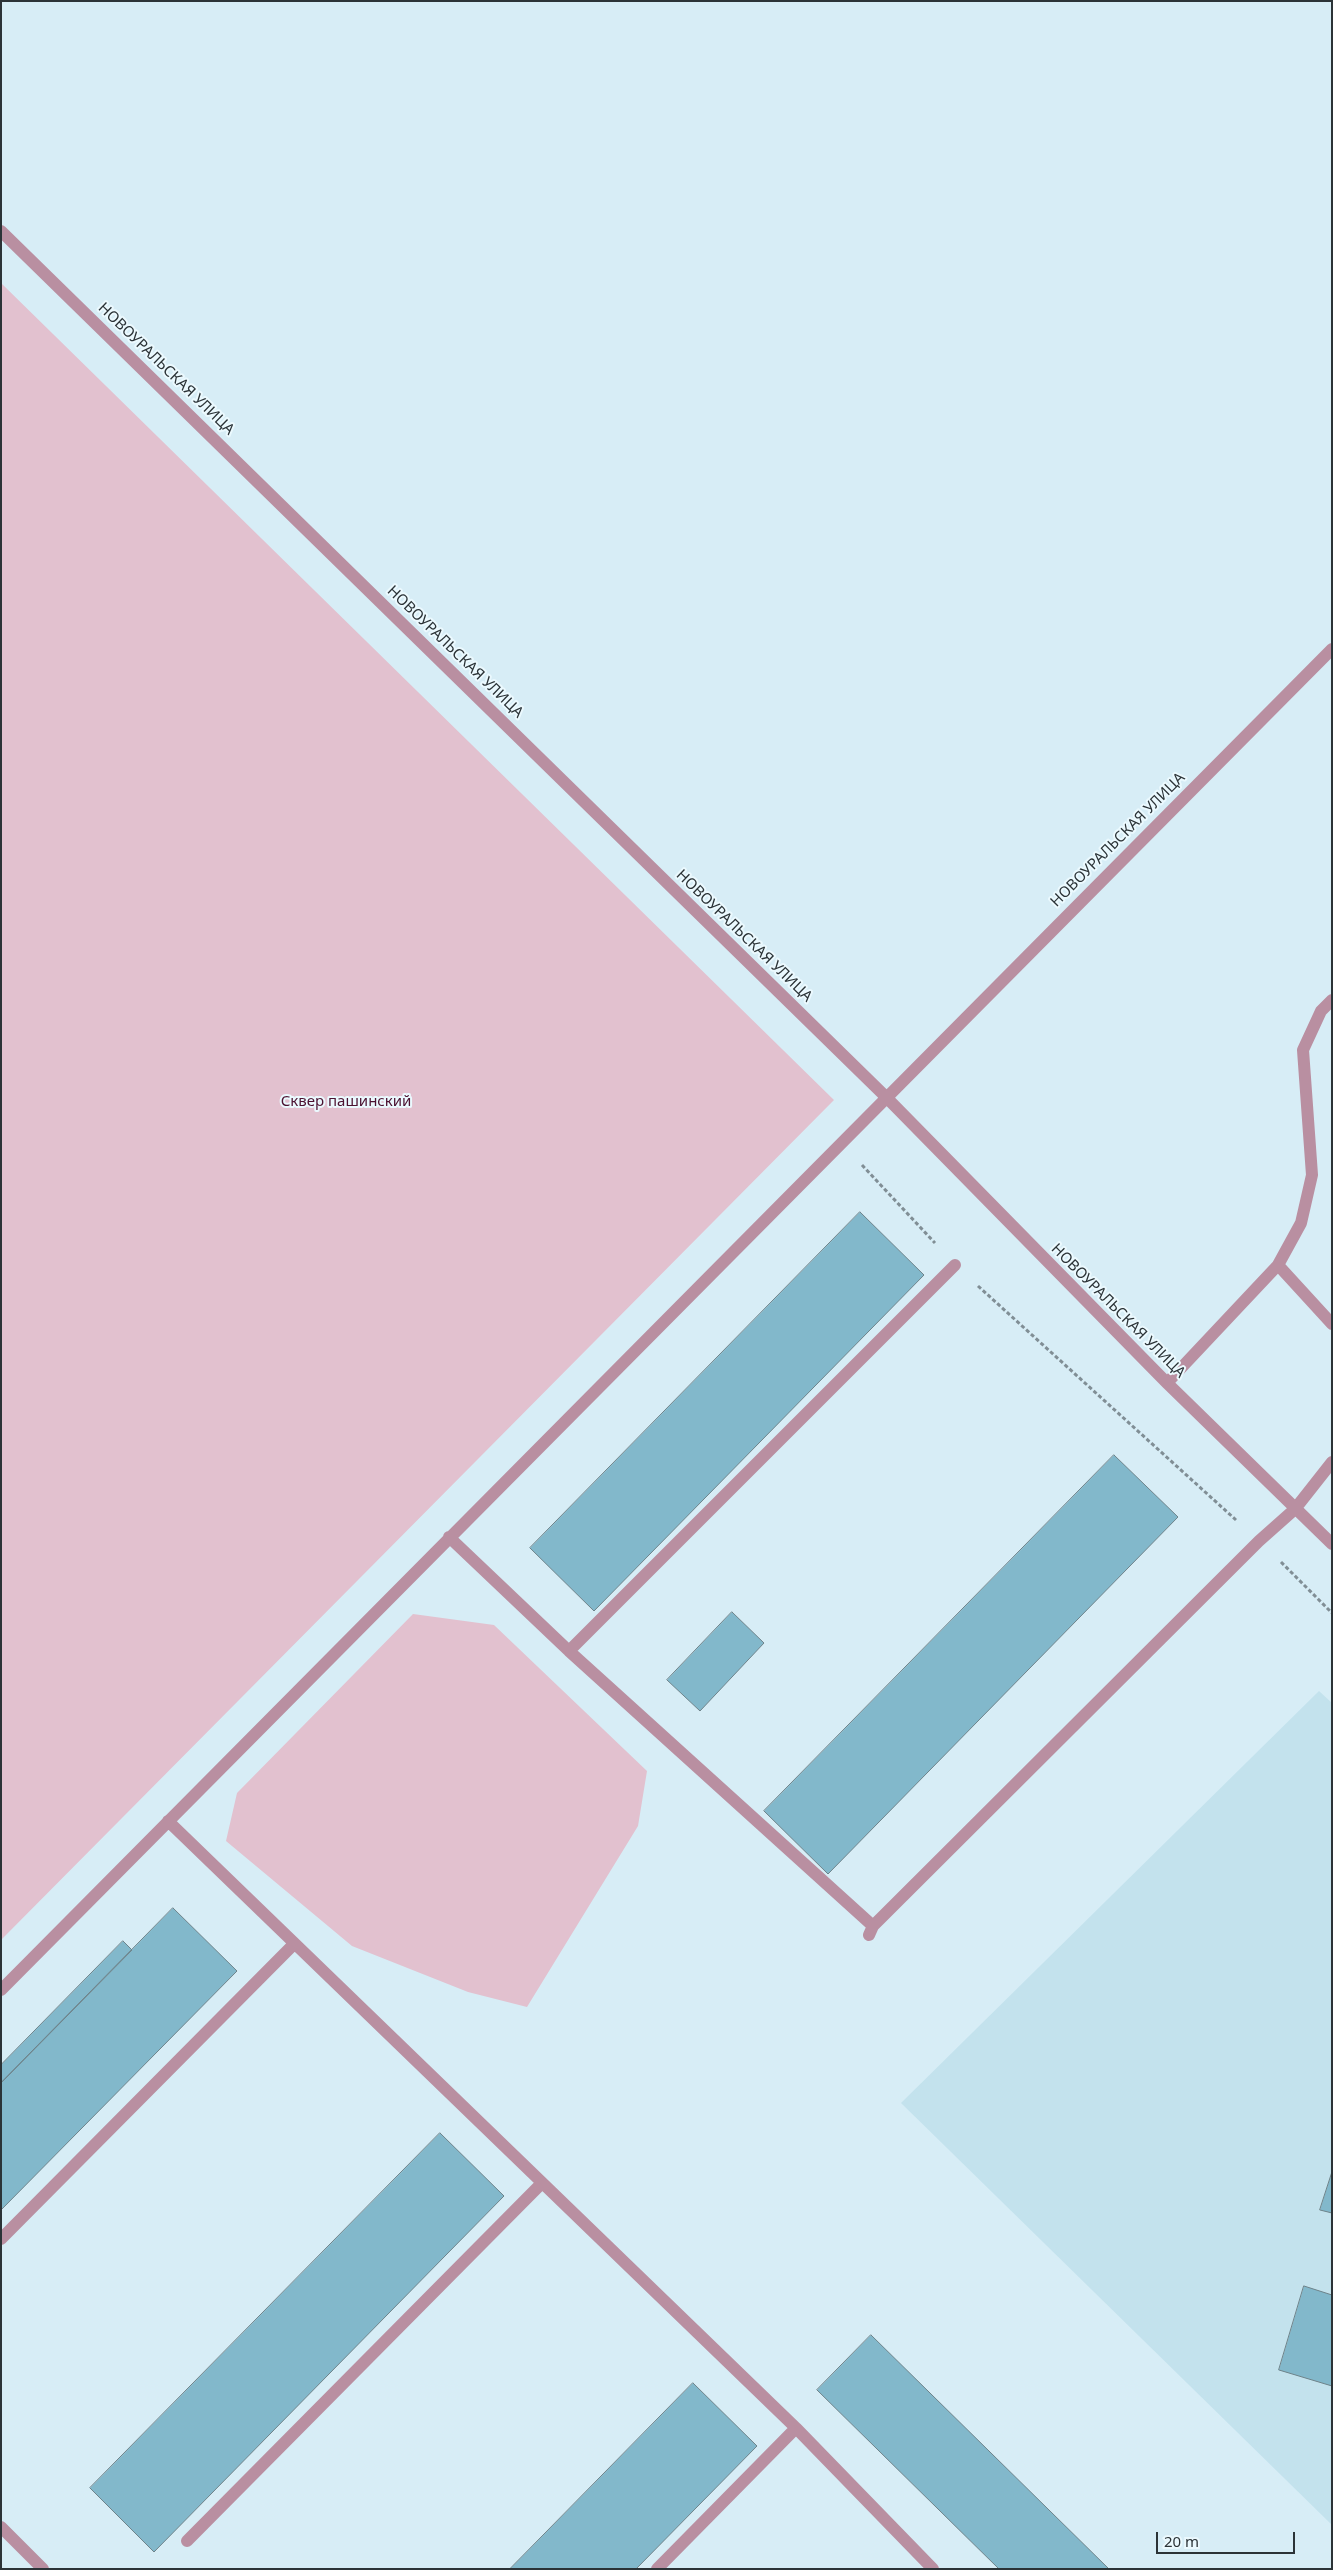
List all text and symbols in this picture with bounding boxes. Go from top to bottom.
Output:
street label: НОВОУРАЛЬСКАЯ УЛИЦА [94,299,238,439]
street label: НОВОУРАЛЬСКАЯ УЛИЦА [383,582,527,722]
street label: НОВОУРАЛЬСКАЯ УЛИЦА [1047,769,1189,911]
street label: НОВОУРАЛЬСКАЯ УЛИЦА [672,866,816,1006]
park label: Сквер пашинский [281,1093,411,1111]
street label: НОВОУРАЛЬСКАЯ УЛИЦА [1047,1240,1189,1382]
scale bar [1158,2522,1297,2554]
text: 20 m [1164,2531,1199,2551]

